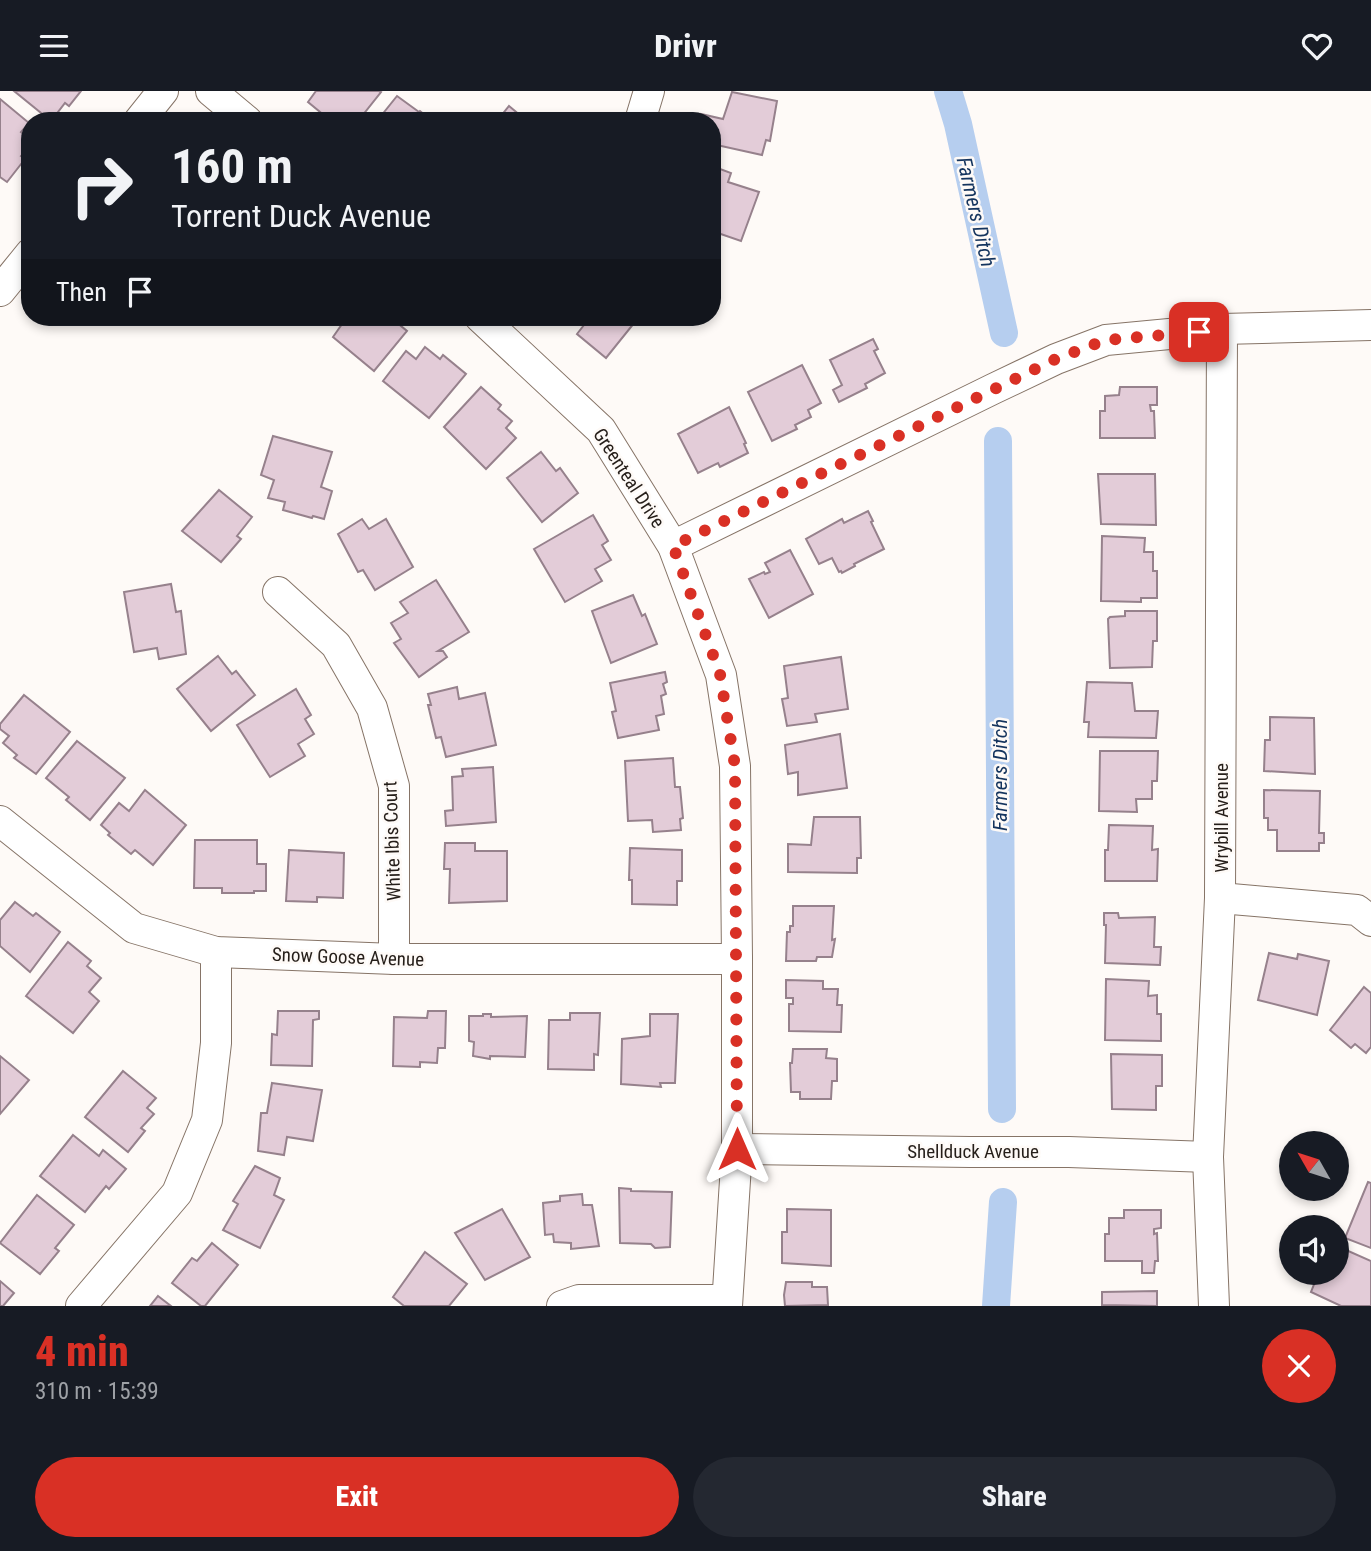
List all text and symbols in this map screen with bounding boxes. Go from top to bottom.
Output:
icon: menu [35,27,73,65]
text: Drivr [654,27,717,65]
icon: heart [1298,27,1336,65]
text: 160 m [171,138,293,195]
icon: right [56,140,147,231]
water label: Farmers Ditch [952,155,1000,269]
text: Torrent Duck Avenue [171,197,431,235]
icon: arrive [121,273,159,311]
text: Then [56,277,107,307]
pin [1169,302,1229,362]
icon: arrive [1180,313,1218,351]
street label: Greenteal Drive [588,424,670,532]
water label: Farmers Ditch [988,719,1012,831]
street label: Wrybill Avenue [1210,763,1233,873]
street label: White Ibis Court [378,781,406,901]
street label: Snow Goose Avenue [272,943,425,971]
position arrow [700,1112,774,1186]
north arrow [1279,1131,1349,1201]
map controls [1279,1131,1349,1285]
street label: Shellduck Avenue [907,1140,1039,1163]
button: sound [1279,1215,1349,1285]
text: 4 min [35,1327,129,1376]
button: close [1262,1329,1336,1403]
text: 310 m · 15:39 [35,1378,159,1405]
button: Exit [35,1457,679,1537]
button: Share [693,1457,1336,1537]

